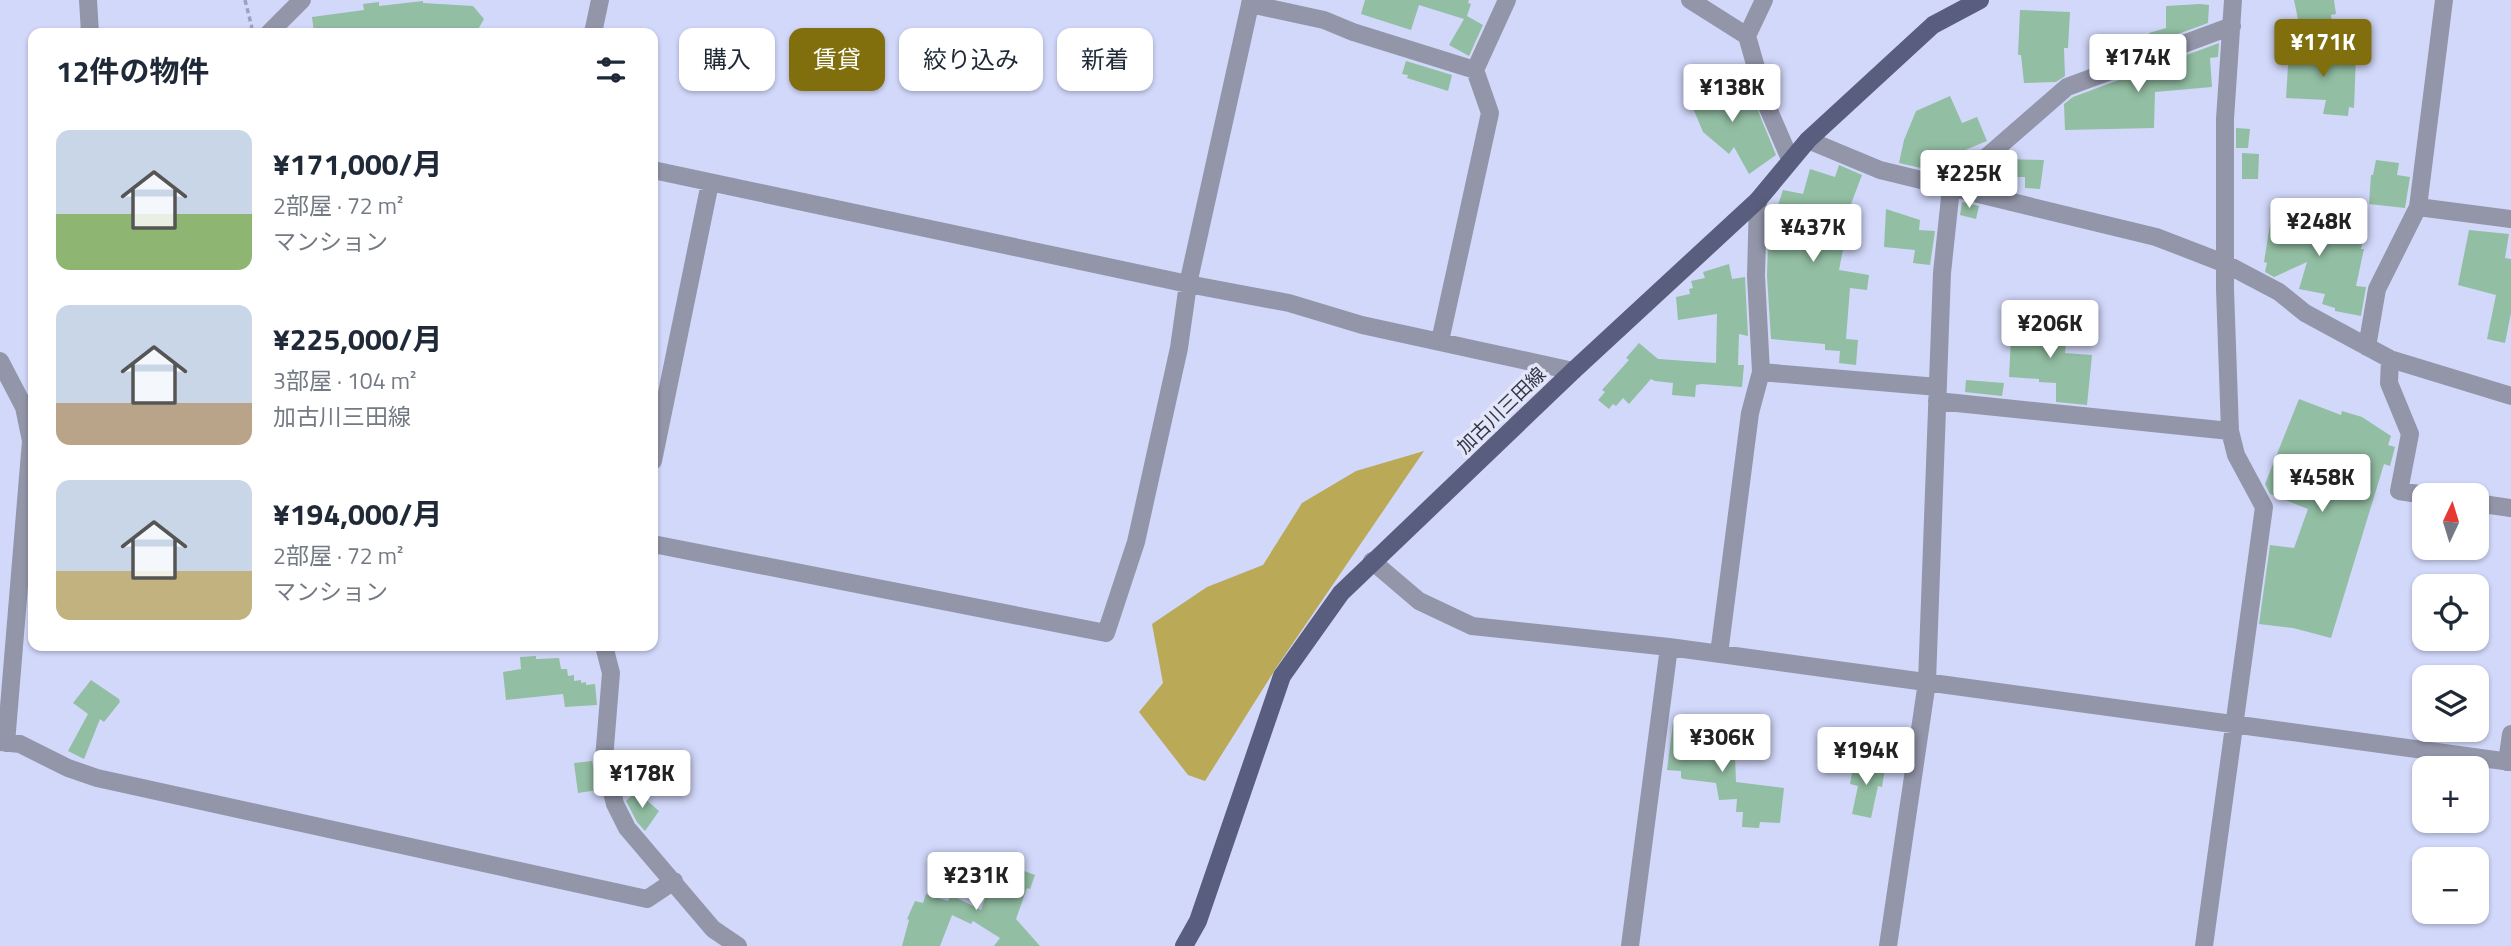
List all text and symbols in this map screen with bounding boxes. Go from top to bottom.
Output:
pin: ¥171K [2274,20,2372,79]
text: ¥171K [2290,24,2356,59]
chip: 購入 [679,28,775,91]
chip: 賃貸 [789,28,885,91]
chip: 絞り込み [899,28,1043,91]
chip: 新着 [1057,28,1153,91]
pin: ¥174K [2089,34,2187,94]
text: ¥174K [2105,39,2171,74]
text: 12件の物件 [56,48,210,94]
icon: filters [592,51,630,89]
pin: ¥138K [1683,64,1781,124]
text: ¥138K [1699,69,1765,104]
text: ¥171,000/月 [273,141,442,187]
pin: ¥225K [1920,150,2018,210]
text: ¥225K [1936,155,2002,190]
icon: home [112,158,196,242]
text: 2部屋 · 72 m² [273,188,403,223]
pin: ¥248K [2270,198,2368,258]
text: ¥248K [2286,203,2352,238]
pin: ¥437K [1764,204,1862,264]
text: ¥437K [1780,209,1846,244]
text: マンション [273,224,388,259]
pin: ¥206K [2001,300,2099,360]
text: ¥206K [2017,305,2083,340]
text: ¥225,000/月 [273,316,442,362]
icon: home [112,333,196,417]
street label: 加古川三田線 [1450,360,1552,460]
text: 3部屋 · 104 m² [273,363,416,398]
text: 加古川三田線 [273,399,411,434]
pin: ¥458K [2273,454,2371,514]
text: ¥458K [2289,459,2355,494]
north arrow [2412,483,2488,560]
map controls [2412,483,2489,924]
text: ¥194,000/月 [273,491,442,537]
icon: home [112,508,196,592]
text: 2部屋 · 72 m² [273,538,403,573]
text: マンション [273,574,388,609]
button: locate [2412,574,2489,651]
button: layers [2412,665,2489,742]
pin: ¥306K [1673,714,1771,774]
text: ¥306K [1689,719,1755,754]
pin: ¥194K [1817,728,1915,787]
text: ¥194K [1833,732,1899,767]
pin: ¥178K [593,750,691,810]
text: ¥178K [609,755,675,790]
button: + [2412,756,2489,833]
button: − [2412,847,2489,924]
pin: ¥231K [927,852,1025,912]
text: ¥231K [943,857,1009,892]

